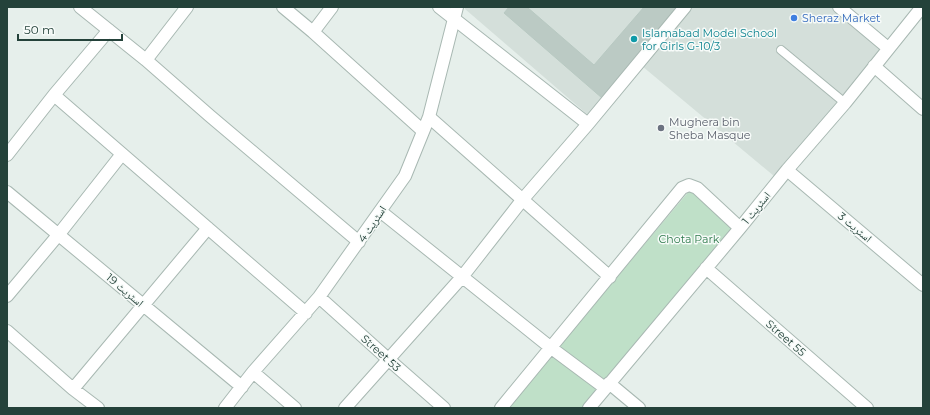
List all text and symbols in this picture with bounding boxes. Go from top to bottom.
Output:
place label: Sheraz Market [802,11,881,25]
marker: Sheraz Market [789,13,799,23]
scale bar [18,16,122,42]
text: 50 m [24,22,55,37]
place label: Islamabad Model School for Girls G-10/3 [642,26,777,53]
marker: Islamabad Model School for Girls G-10/3 [629,34,639,44]
place label: Mughera bin Sheba Masque [669,115,751,142]
marker: Mughera bin Sheba Masque [656,123,666,133]
street label: اسٹریٹ 1 [739,189,773,227]
street label: اسٹریٹ 4 [355,203,389,245]
street label: اسٹریٹ 3 [835,209,875,245]
park label: Chota Park [659,232,720,246]
street label: اسٹریٹ 19 [103,270,147,310]
street label: Street 55 [763,317,809,359]
street label: Street 53 [358,332,404,374]

